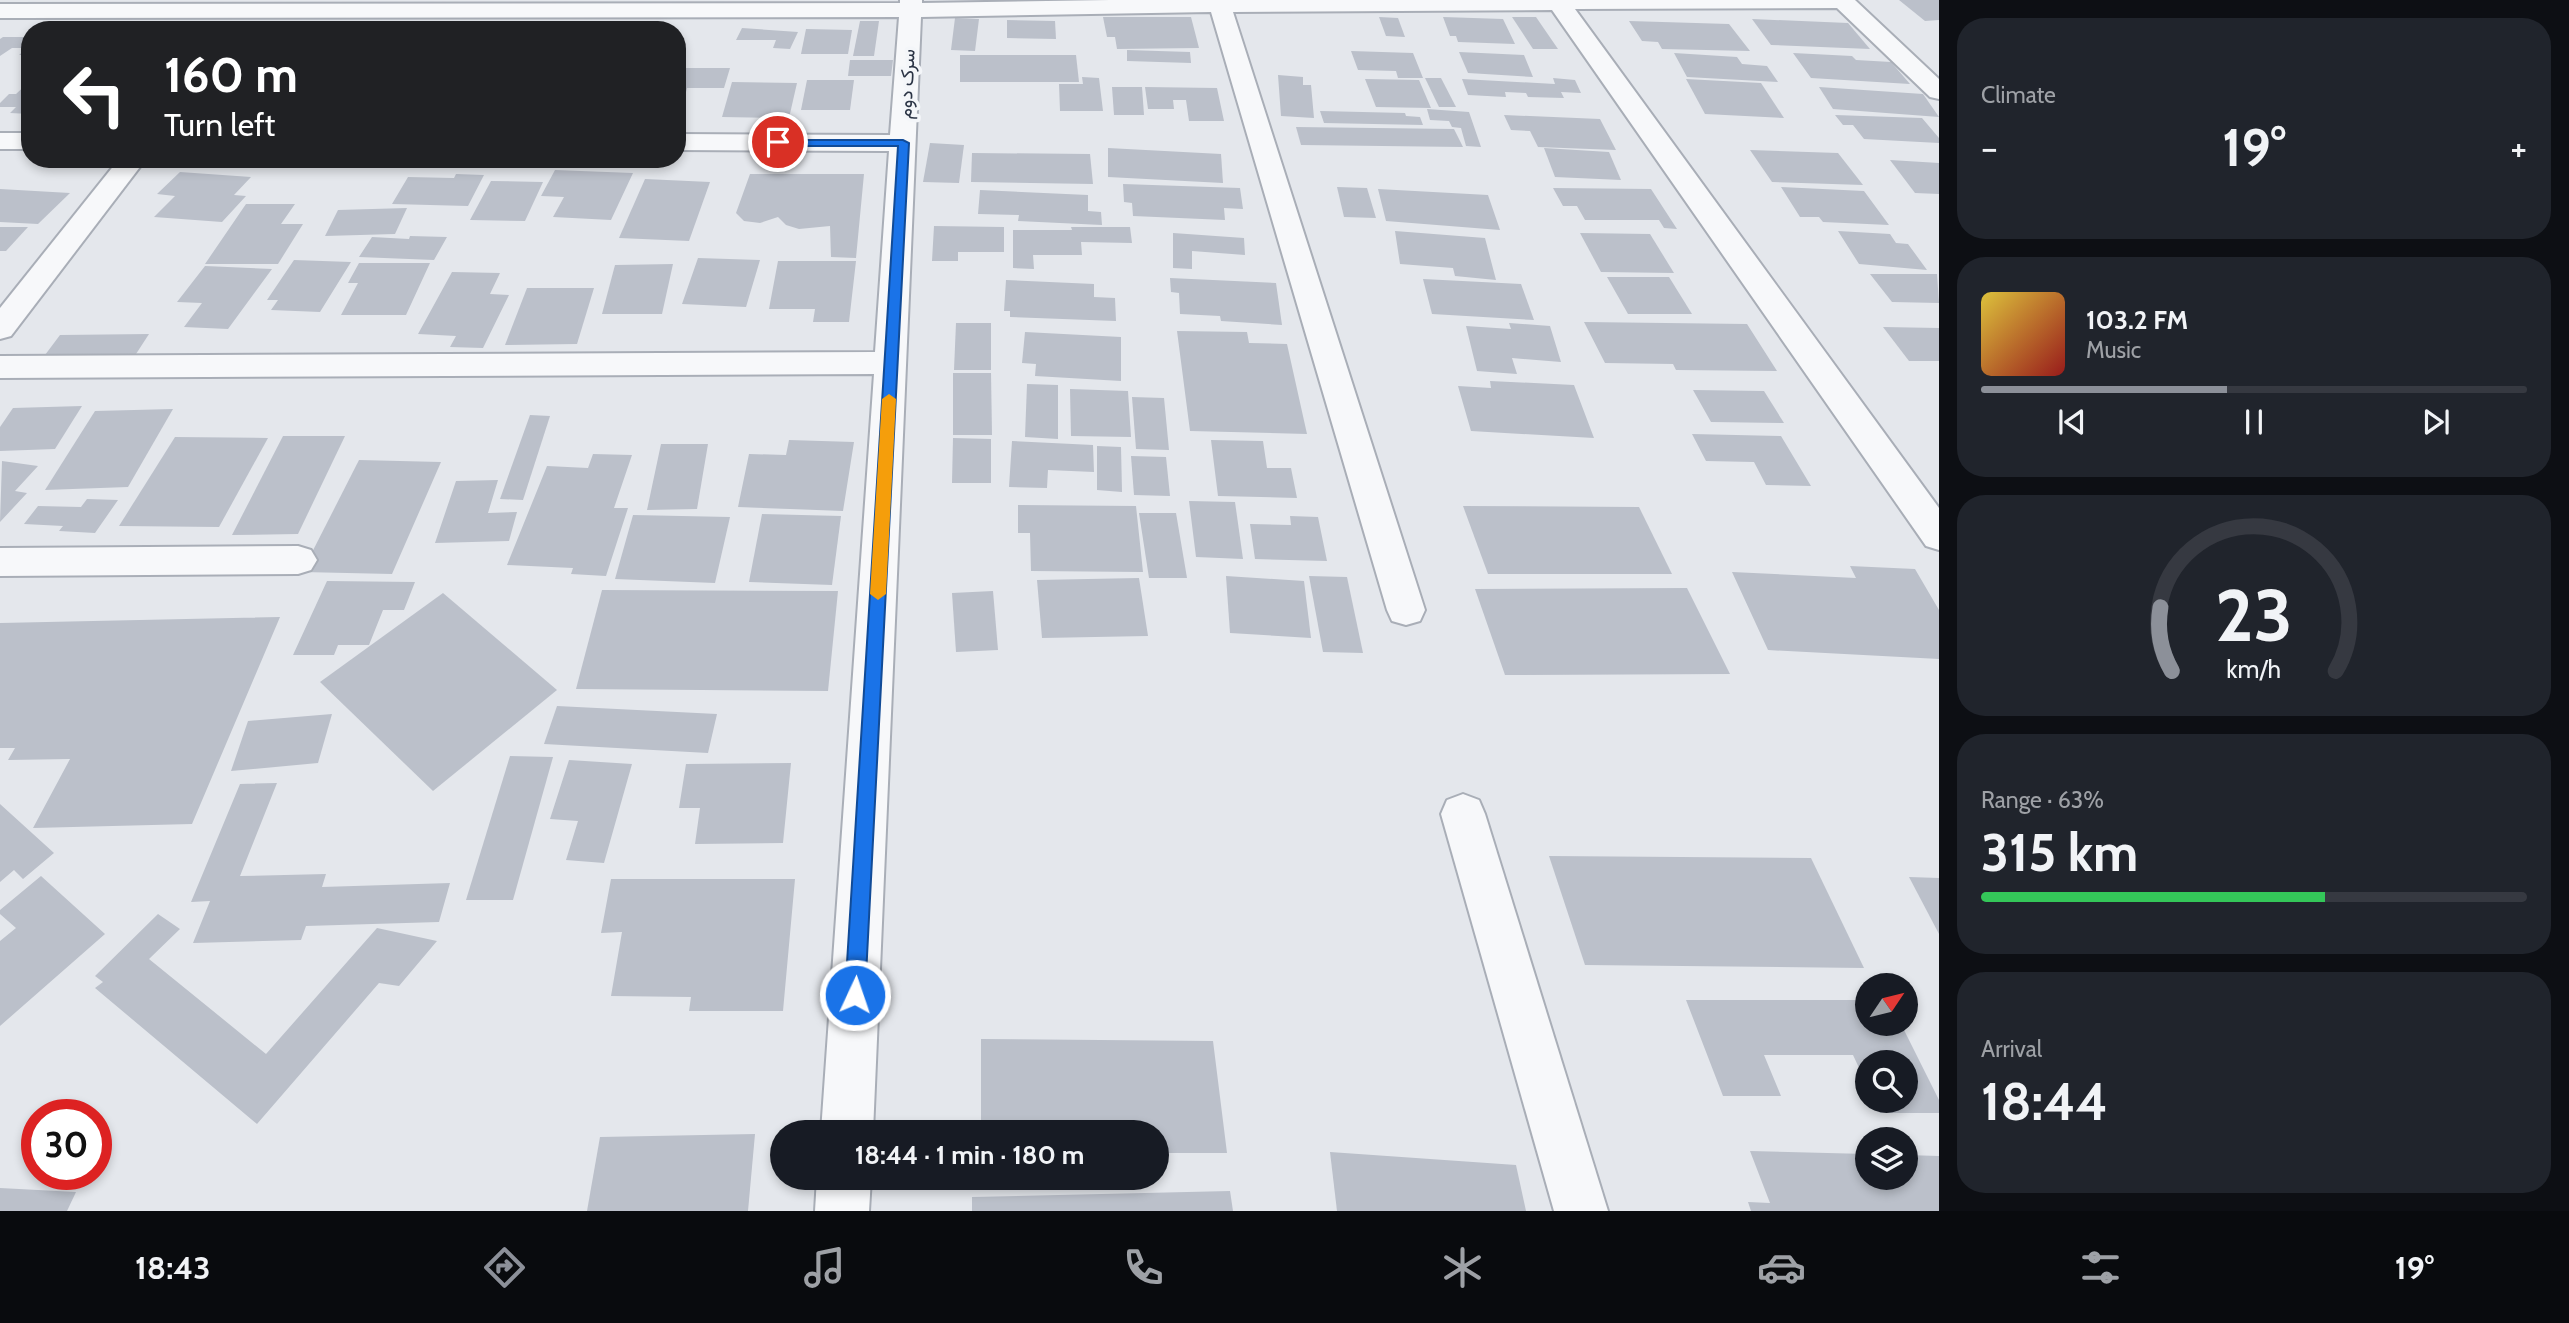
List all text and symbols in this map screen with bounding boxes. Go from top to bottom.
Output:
text: 160 m [164,45,298,104]
street label: سرک دوم [893,48,921,120]
icon: left [49,49,140,140]
text: Climate [1981,81,2056,109]
text: Turn left [164,105,275,144]
pin [748,112,808,172]
text: 19° [2222,116,2286,179]
icon: arrive [759,123,797,161]
text: − [1981,124,1998,171]
text: + [2510,124,2527,171]
text: 103.2 FM [2086,304,2188,336]
text: Music [2086,336,2141,364]
icon: previous [2053,403,2091,441]
icon: pause [2235,403,2273,441]
icon: next [2417,403,2455,441]
text: 23 [2215,572,2293,660]
text: km/h [2227,654,2281,684]
text: Range · 63% [1981,786,2104,814]
text: 315 km [1981,821,2138,884]
position arrow [818,958,892,1032]
north arrow [1855,973,1918,1036]
map controls [1855,973,1918,1190]
text: Arrival [1981,1035,2042,1063]
button: search [1855,1050,1918,1113]
text: 18:44 [1981,1070,2108,1133]
speed limit sign: 30 [21,1099,112,1190]
button: layers [1855,1127,1918,1190]
text: 18:44 · 1 min · 180 m [855,1139,1084,1171]
icon: directions [480,1243,529,1292]
icon: music [800,1243,849,1292]
icon: phone [1119,1243,1168,1292]
icon: climate [1438,1243,1487,1292]
icon: car [1757,1243,1806,1292]
icon: filters [2076,1243,2125,1292]
text: 18:43 [135,1248,210,1287]
text: 19° [2395,1248,2434,1287]

